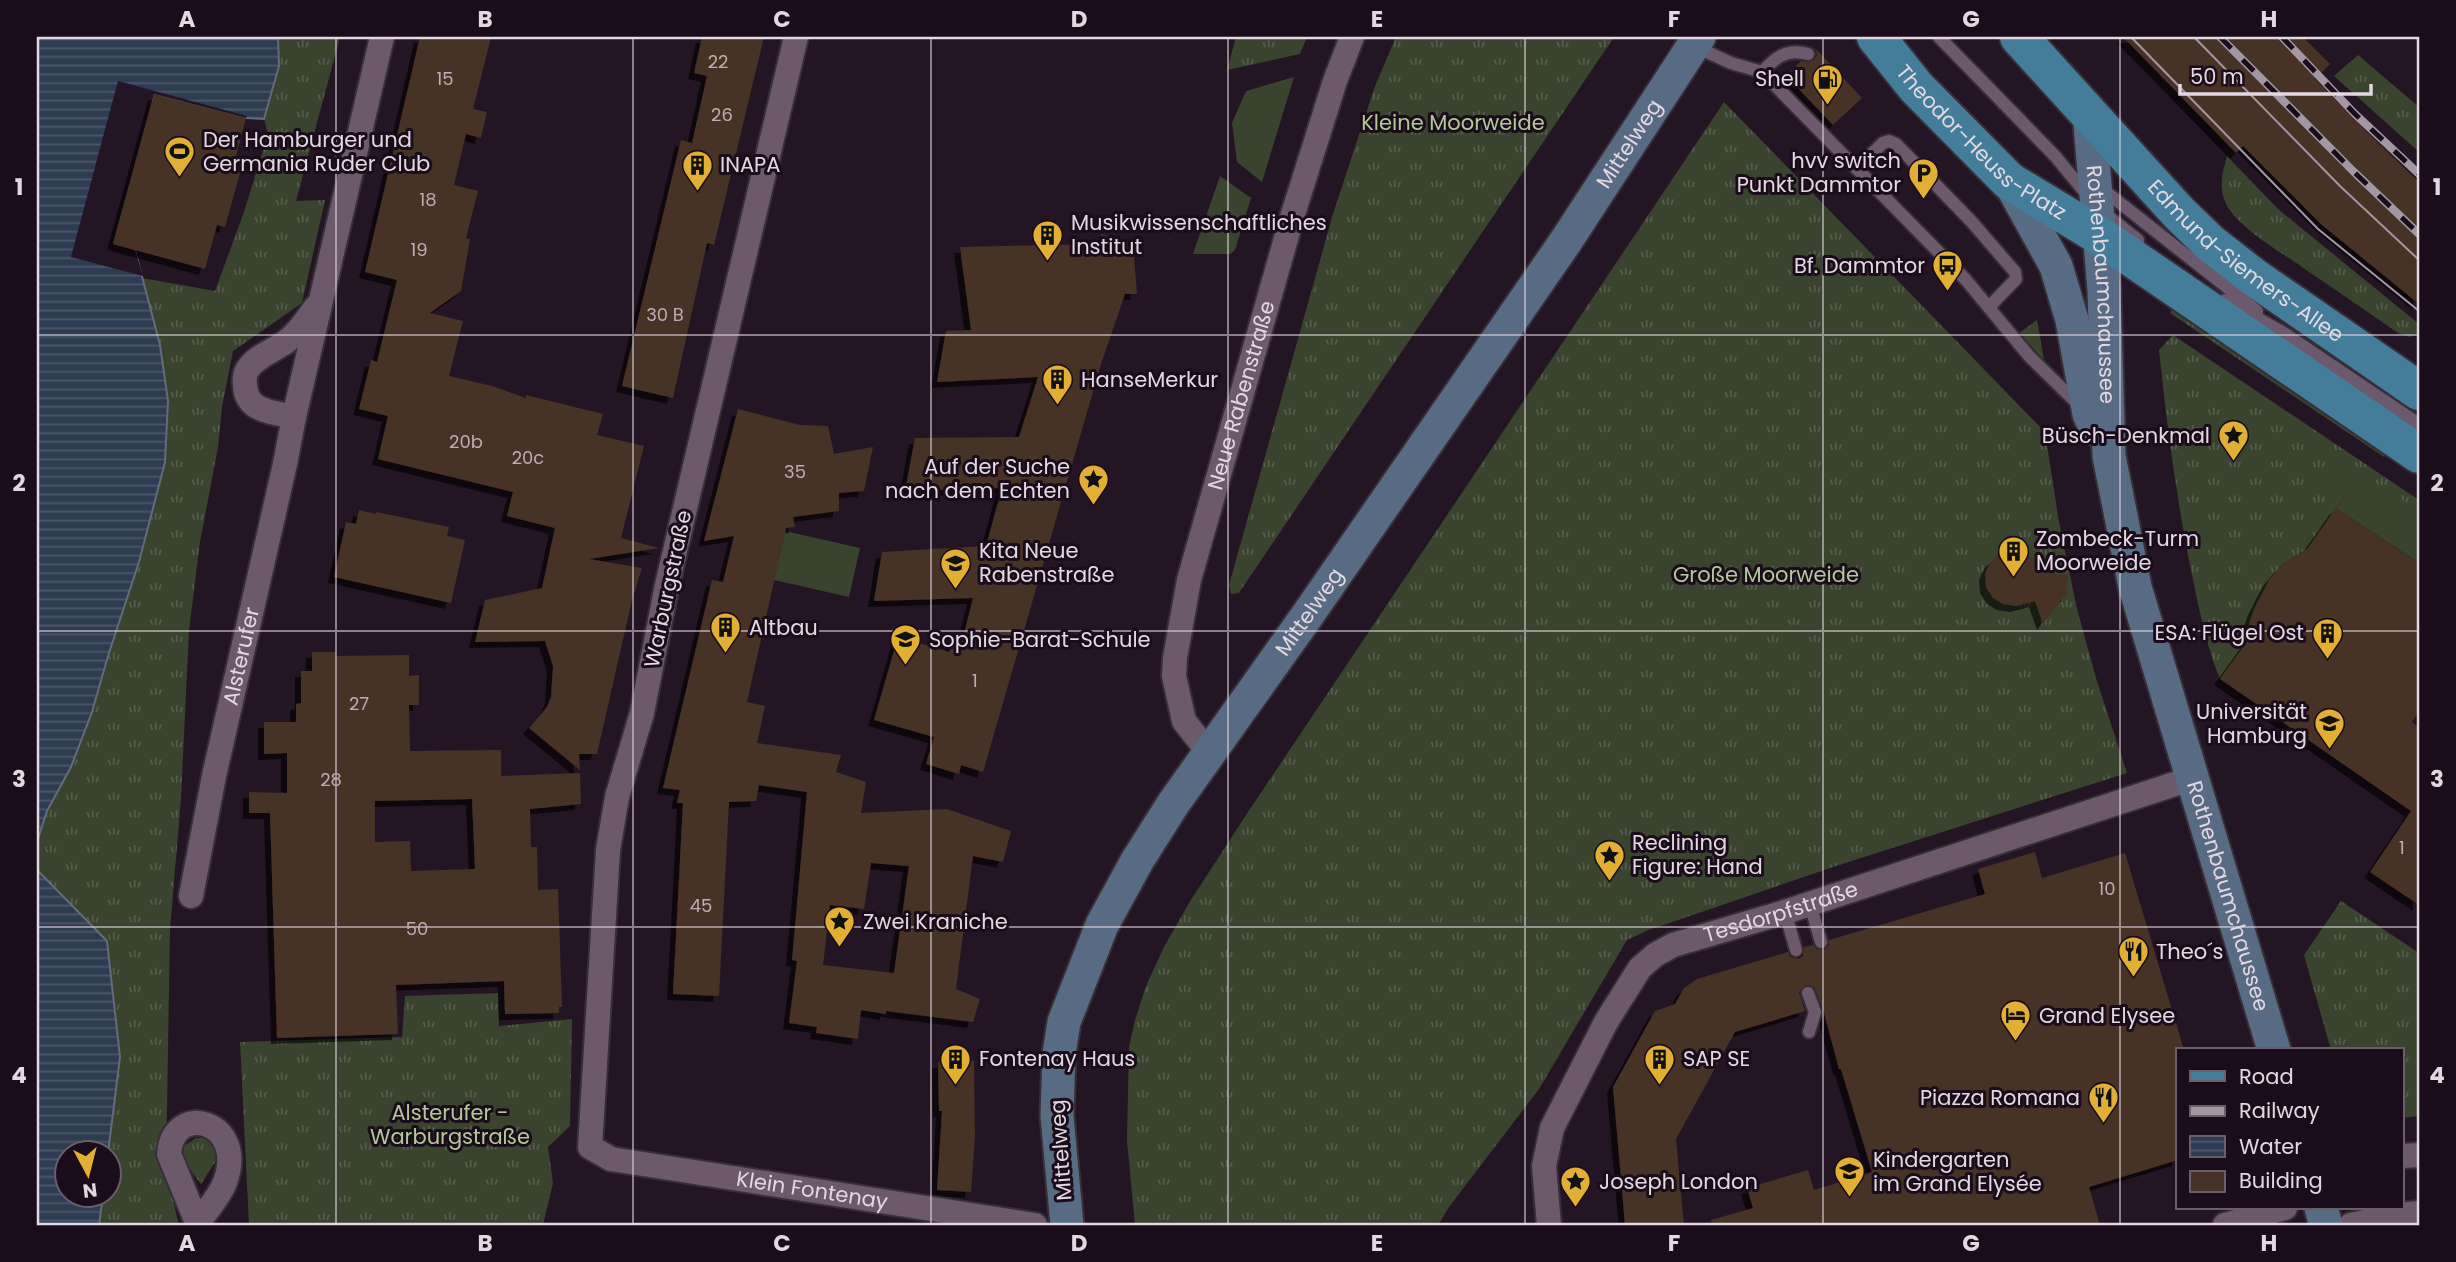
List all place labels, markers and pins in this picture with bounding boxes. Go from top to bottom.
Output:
fuel station icon: Shell [1810,62,1844,106]
place label: Shell [1755,64,1804,93]
place label: Der Hamburger und Germania Ruder Club [203,125,430,178]
sports icon: Der Hamburger und Germania Ruder Club [163,135,197,179]
place label: hvv switch Punkt Dammtor [1737,146,1901,199]
building icon: INAPA [680,148,714,192]
place label: INAPA [720,150,780,179]
parking icon: hvv switch Punkt Dammtor [1907,156,1941,200]
place label: Musikwissenschaftliches Institut [1071,208,1327,261]
building icon: Musikwissenschaftliches Institut [1031,218,1065,262]
bus stop icon: Bf. Dammtor [1931,249,1965,293]
place label: Bf. Dammtor [1794,251,1925,280]
building icon: HanseMerkur [1041,363,1075,407]
place label: HanseMerkur [1081,365,1218,394]
place icon: Büsch-Denkmal [2216,419,2250,463]
place label: Büsch-Denkmal [2042,421,2210,450]
place label: Auf der Suche nach dem Echten [885,452,1070,505]
place icon: Auf der Suche nach dem Echten [1076,462,1110,506]
place label: Zombeck-Turm Moorweide [2036,524,2199,577]
building icon: Zombeck-Turm Moorweide [1996,534,2030,578]
place label: Kita Neue Rabenstraße [979,536,1115,589]
school or university icon: Kita Neue Rabenstraße [939,546,973,590]
building icon: Altbau [709,611,743,655]
place label: Altbau [749,613,818,642]
building icon: ESA: Flügel Ost [2310,616,2344,660]
place label: ESA: Flügel Ost [2154,618,2304,647]
school or university icon: Sophie-Barat-Schule [889,623,923,667]
place label: Sophie-Barat-Schule [929,625,1151,654]
place label: Universität Hamburg [2196,697,2307,750]
school or university icon: Universität Hamburg [2313,707,2347,751]
place label: Reclining Figure: Hand [1632,828,1763,881]
place icon: Reclining Figure: Hand [1592,838,1626,882]
place icon: Zwei Kraniche [823,905,857,949]
place label: Zwei Kraniche [863,907,1008,936]
restaurant icon: Theo´s [2116,935,2150,979]
place label: Theo´s [2156,937,2223,966]
hotel icon: Grand Elysee [1999,999,2033,1043]
place label: Grand Elysee [2039,1001,2175,1030]
building icon: Fontenay Haus [939,1042,973,1086]
building icon: SAP SE [1643,1042,1677,1086]
place label: Fontenay Haus [979,1044,1135,1073]
place label: SAP SE [1683,1044,1750,1073]
restaurant icon: Piazza Romana [2086,1081,2120,1125]
place label: Piazza Romana [1920,1083,2080,1112]
place label: Kindergarten im Grand Elysée [1873,1145,2042,1198]
school or university icon: Kindergarten im Grand Elysée [1833,1155,1867,1199]
place icon: Joseph London [1559,1165,1593,1209]
place label: Joseph London [1599,1167,1758,1196]

